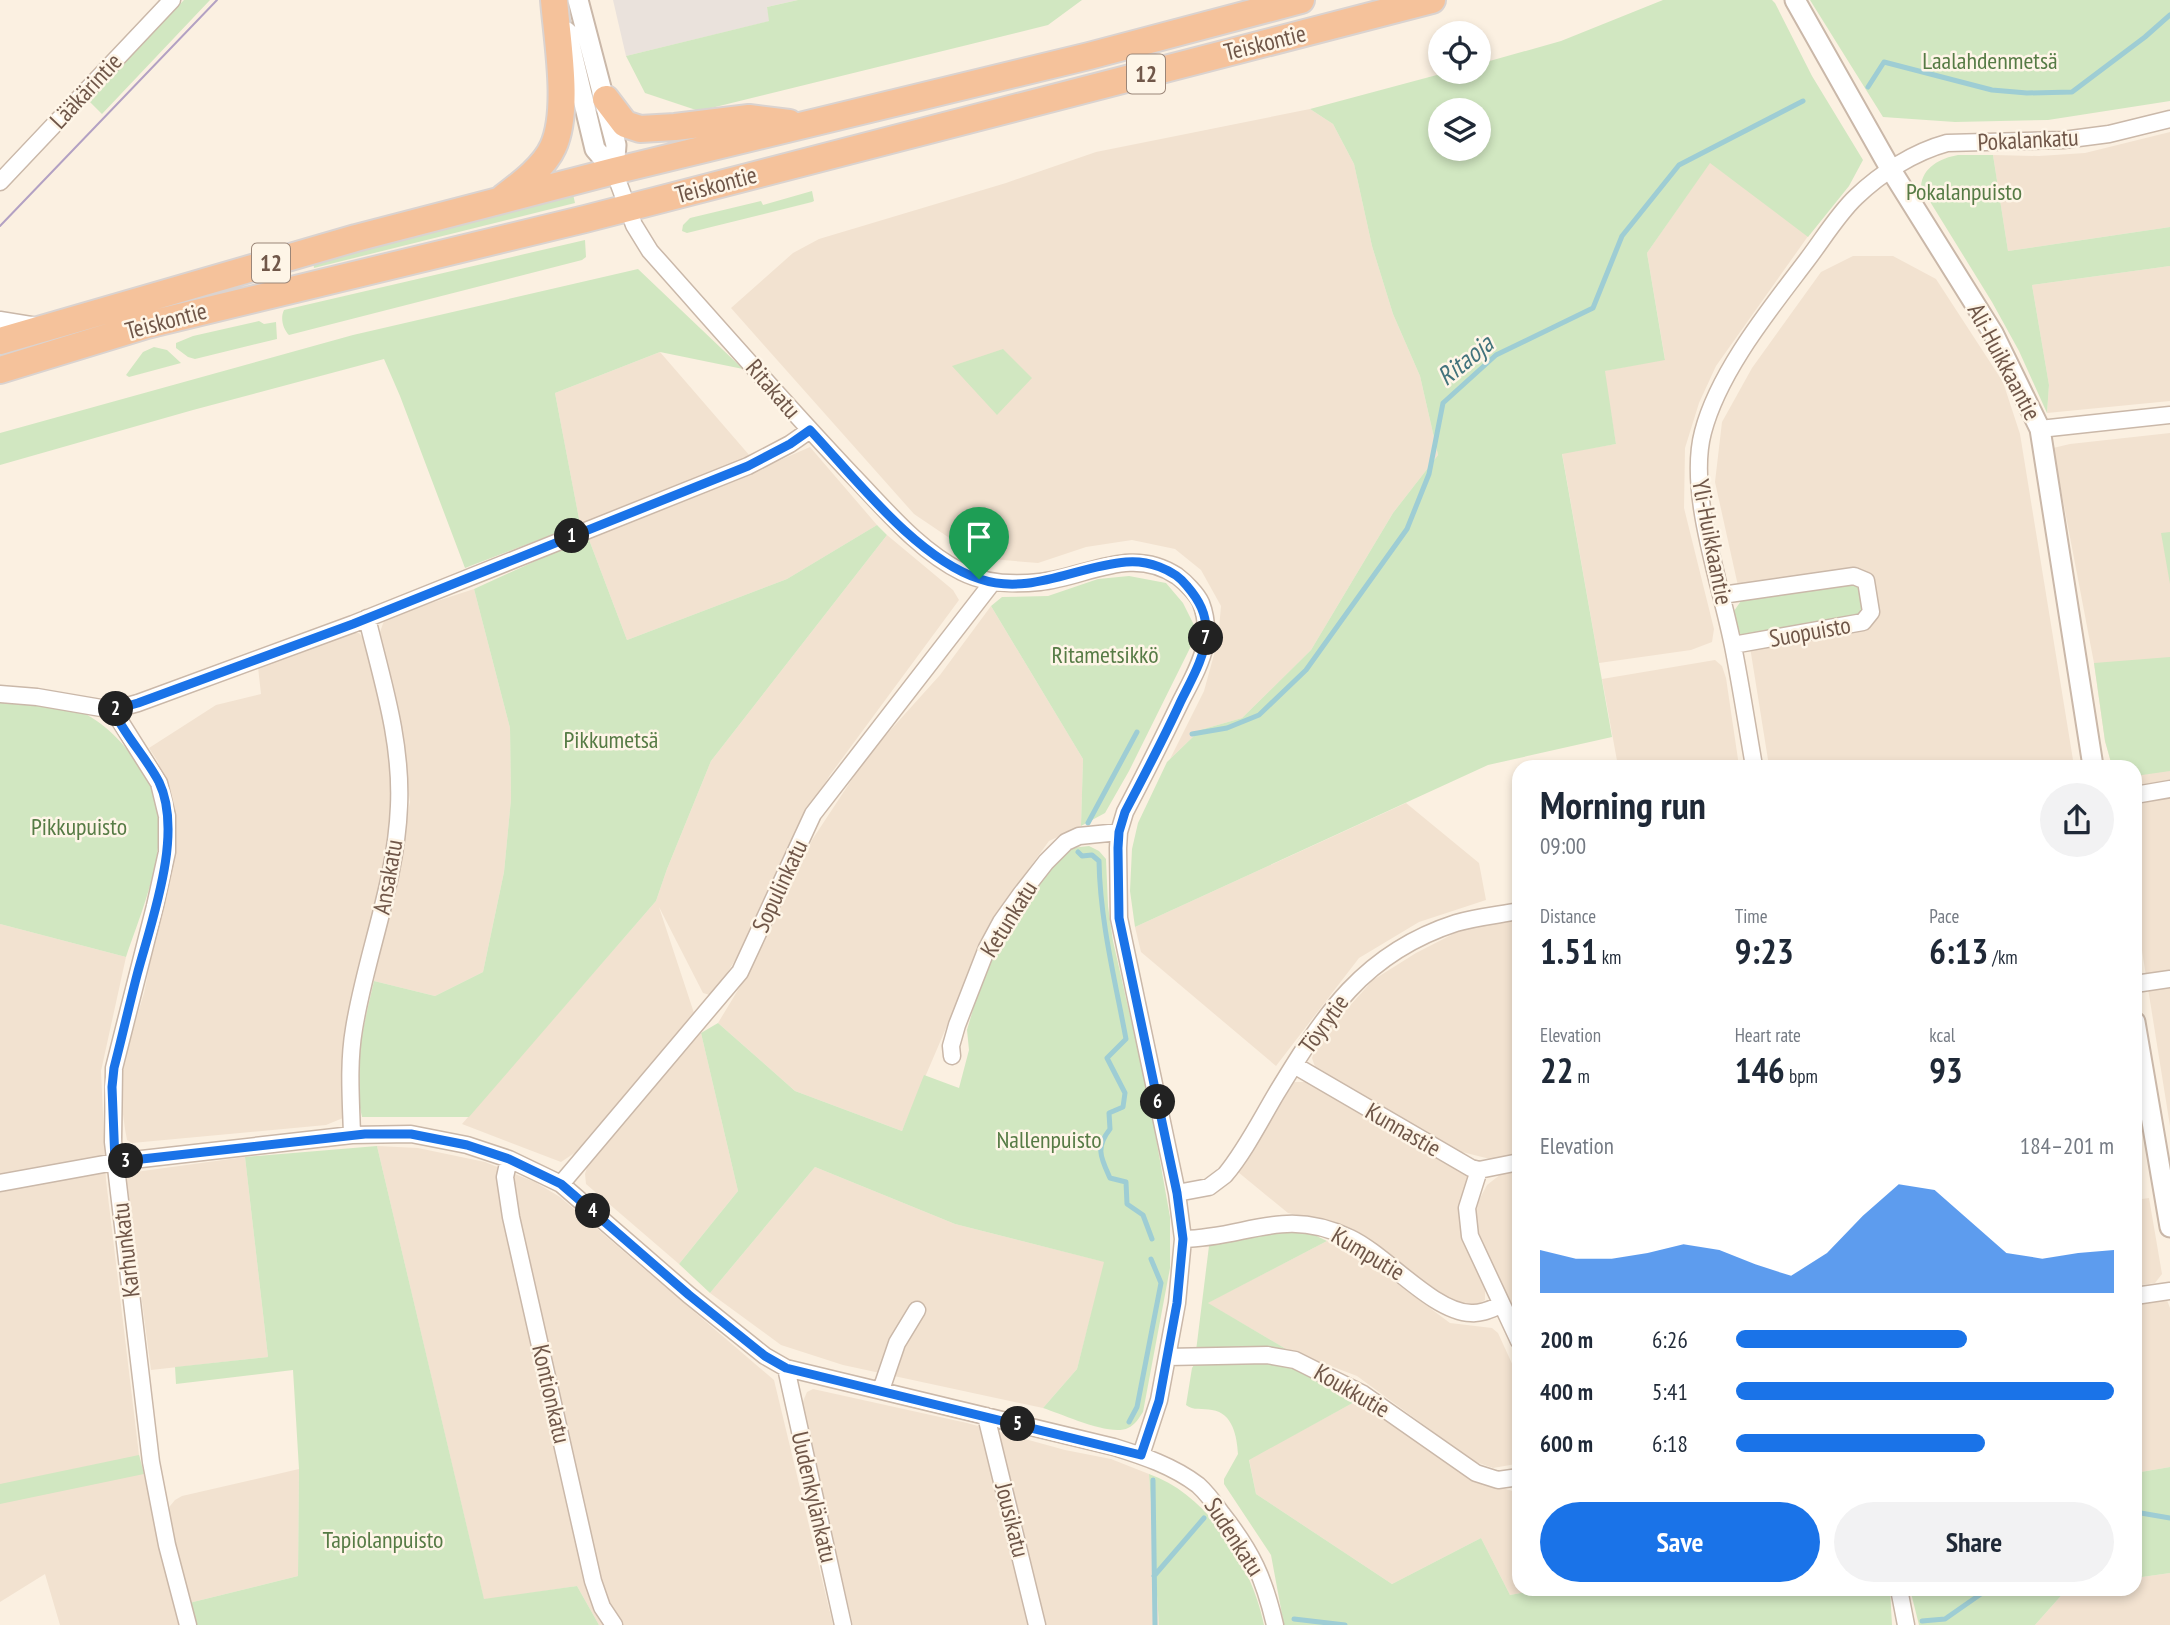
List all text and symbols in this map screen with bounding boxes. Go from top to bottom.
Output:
street label: Teiskontie [1221,17,1309,68]
map controls [1428,21,1491,161]
button: locate [1428,21,1491,84]
park label: Laalahdenmetsä [1922,45,2058,76]
street label: Lääkärintie [43,46,128,135]
road number: 12 [1127,54,1165,94]
button: layers [1428,98,1491,161]
street label: Pokalankatu [1977,121,2079,158]
street label: Teiskontie [672,159,760,210]
park label: Pokalanpuisto [1906,176,2022,207]
road number: 12 [252,244,290,282]
street label: Teiskontie [122,295,210,346]
street label: Ali-Huikkaantie [1961,298,2048,425]
water label: Ritaoja [1430,326,1501,392]
street label: Ritakatu [739,353,808,425]
street label: Yli-Huikkaantie [1685,476,1740,607]
pin [949,507,1009,579]
pin: 1 [554,518,590,554]
icon: arrive [960,518,998,556]
text: 1 [567,523,576,547]
street label: Suopuisto [1767,609,1853,654]
pin: 7 [1188,620,1224,656]
text: 7 [1201,625,1210,649]
park label: Ritametsikkö [1051,639,1159,670]
pin: 2 [99,692,134,726]
text: 2 [111,696,120,720]
park label: Pikkumetsä [564,724,658,755]
text: Morning run [1540,780,1706,829]
button: share [2040,783,2114,857]
park label: Pikkupuisto [31,811,127,842]
text: 09:00 [1540,831,1586,860]
street label: Sopulinkatu [745,834,814,937]
street label: Ansakatu [366,837,409,917]
street label: Ketunkatu [973,875,1044,963]
text: Distance [1540,904,1596,928]
text: Time [1735,904,1768,928]
text: Pace [1929,904,1959,928]
text: 1.51 [1540,928,1598,974]
text: 9:23 [1735,928,1794,974]
text: 6:13 [1929,928,1988,974]
text: km [1598,945,1621,969]
text: /km [1988,945,2018,969]
street label: Töyrytie [1292,988,1355,1059]
text: Elevation [1540,1023,1601,1047]
text: Heart rate [1735,1023,1801,1047]
text: kcal [1929,1023,1955,1047]
text: 22 [1540,1047,1573,1093]
text: 146 [1735,1047,1785,1093]
text: 93 [1929,1047,1963,1093]
text: m [1573,1064,1590,1088]
text: bpm [1785,1064,1818,1088]
pin: 6 [1140,1084,1176,1120]
text: 6 [1153,1089,1162,1113]
street label: Kunnastie [1360,1096,1447,1164]
park label: Nallenpuisto [996,1124,1102,1155]
text: Elevation [1540,1131,1614,1160]
text: 184–201 m [2020,1131,2114,1160]
pin: 3 [108,1144,144,1178]
text: 3 [121,1148,130,1172]
pin: 4 [576,1194,610,1228]
text: 4 [588,1198,597,1222]
street label: Karhunkatu [104,1201,147,1299]
street label: Kumputie [1326,1220,1411,1287]
text: 200 m [1540,1325,1593,1354]
text: 6:26 [1652,1325,1688,1354]
street label: Kontionkatu [525,1341,578,1446]
street label: Koukkutie [1309,1357,1396,1425]
text: 400 m [1540,1377,1593,1406]
text: 5:41 [1652,1377,1688,1406]
pin: 5 [1000,1406,1036,1442]
text: 5 [1013,1411,1022,1435]
street label: Uudenkylänkatu [784,1428,845,1566]
text: 600 m [1540,1429,1593,1458]
text: 6:18 [1652,1429,1688,1458]
street label: Jousikatu [988,1478,1037,1560]
street label: Sudenkatu [1198,1492,1271,1582]
button: Save [1540,1502,1820,1582]
button: Share [1834,1502,2114,1582]
park label: Tapiolanpuisto [323,1524,443,1555]

